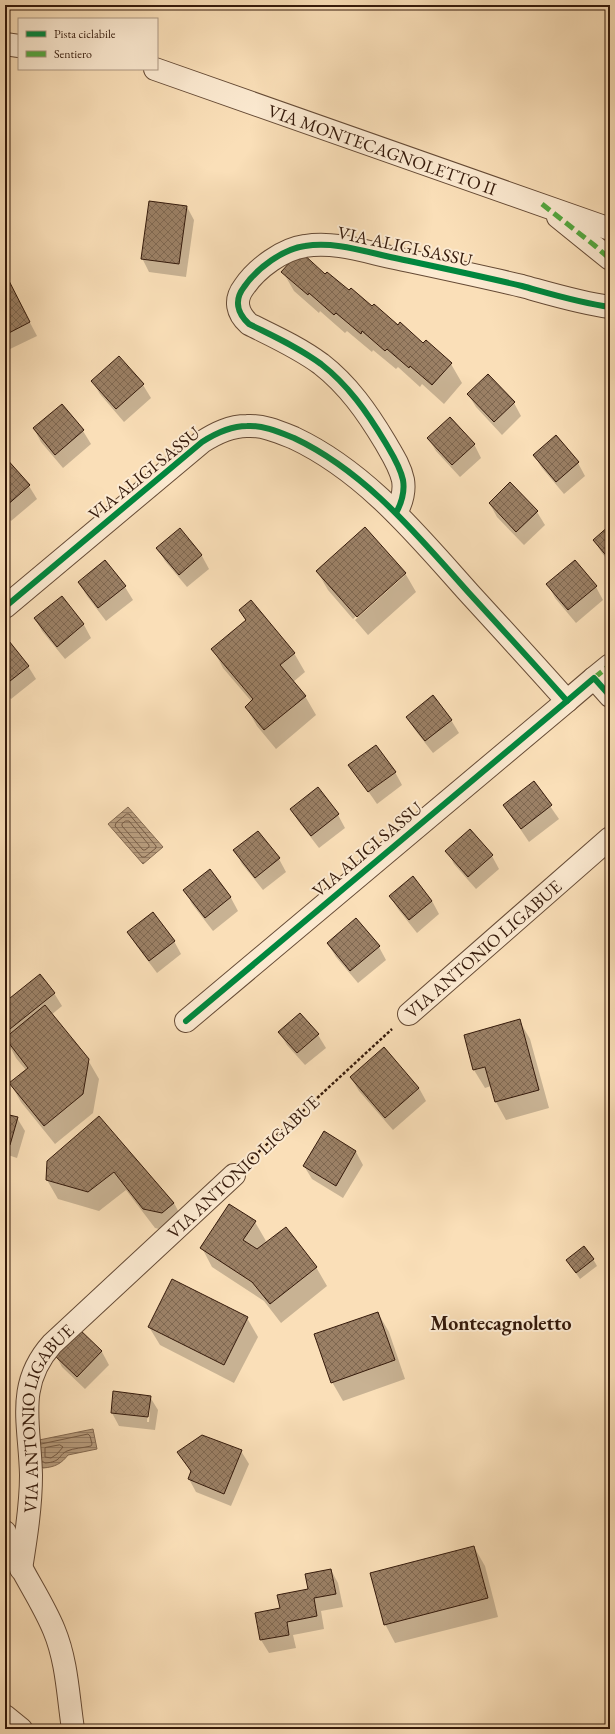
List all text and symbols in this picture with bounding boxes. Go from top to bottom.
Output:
legend [18,18,158,70]
text: Pista ciclabile [54,26,116,42]
text: Sentiero [54,46,92,62]
street label: VIA MONTECAGNOLETTO II [265,98,500,200]
street label: VIA ALIGI SASSU [336,221,475,272]
street label: VIA ALIGI SASSU [84,420,205,525]
street label: VIA ALIGI SASSU [307,796,427,902]
street label: VIA ANTONIO LIGABUE [400,875,566,1023]
street label: VIA ANTONIO LIGABUE [162,1090,324,1244]
district label: Montecagnoletto [430,1310,572,1336]
street label: VIA ANTONIO LIGABUE [16,1318,78,1514]

